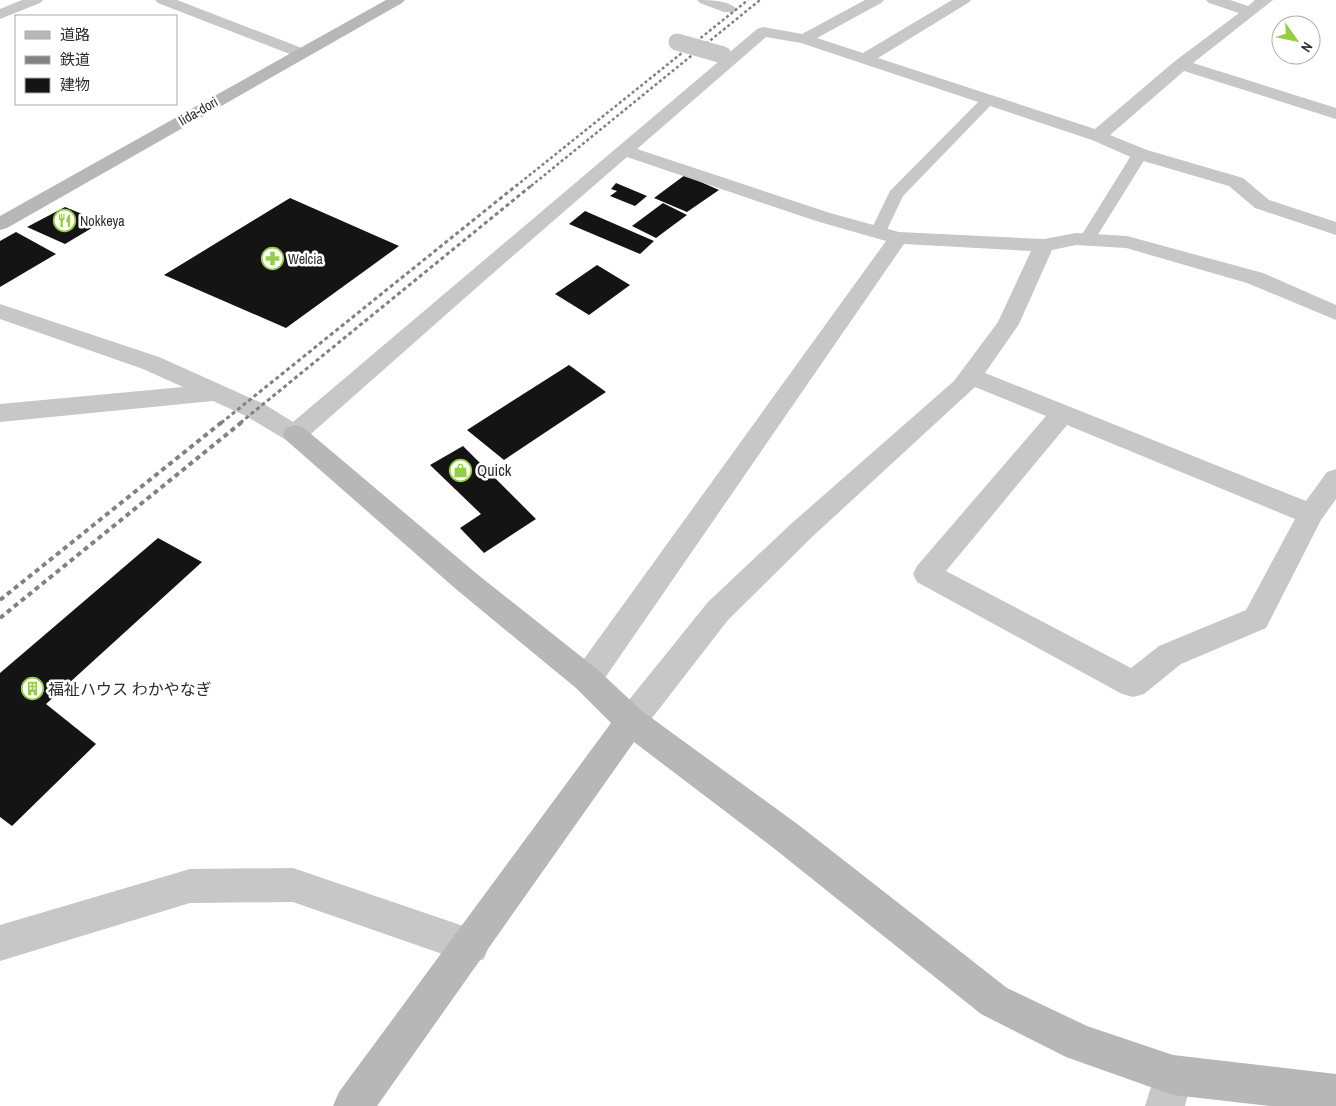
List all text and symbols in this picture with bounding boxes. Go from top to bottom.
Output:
legend [15,15,178,105]
north arrow [1271,15,1321,65]
text: 道路 [60,24,90,45]
text: N [1297,39,1317,55]
text: 鉄道 [60,49,90,70]
text: 建物 [60,74,90,95]
street label: Iida-dori [175,93,221,129]
restaurant icon: Nokkeya [52,209,76,233]
place label: Nokkeya [80,212,125,230]
pharmacy icon: Welcia [260,247,284,271]
place label: Welcia [288,250,324,268]
shop icon: Quick [449,458,473,482]
place label: Quick [477,459,512,481]
building icon: 福祉ハウス わかやなぎ [20,677,44,701]
place label: 福祉ハウス わかやなぎ [48,678,212,700]

